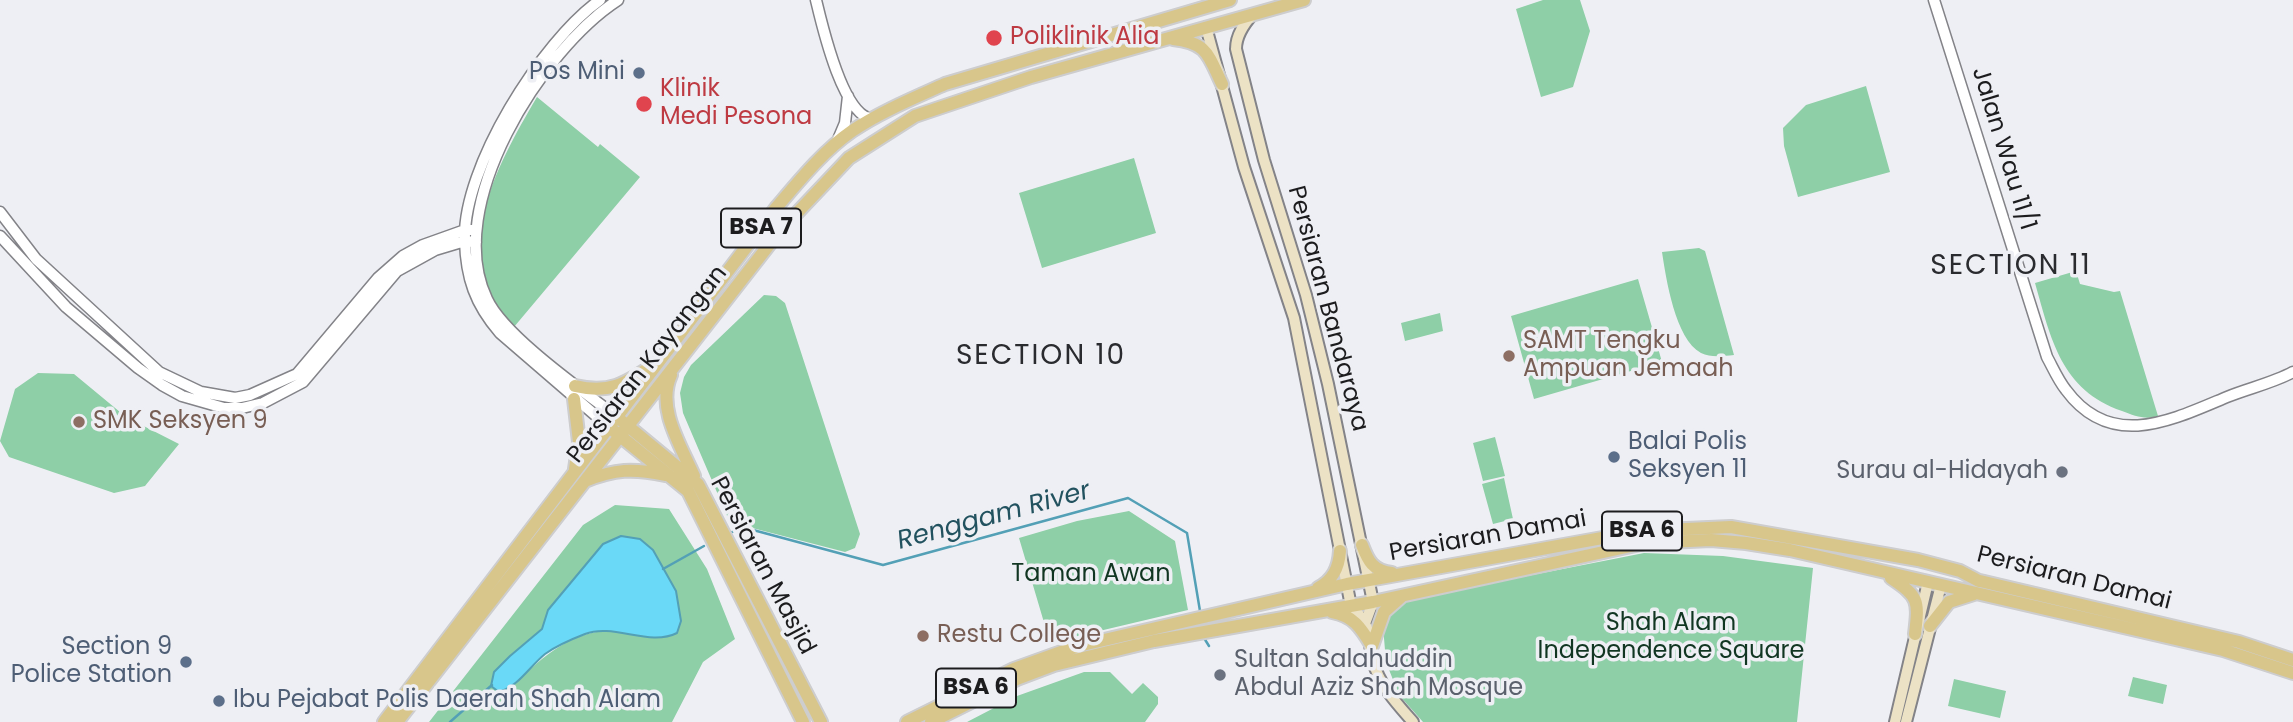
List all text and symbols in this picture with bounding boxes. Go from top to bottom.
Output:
place label: Poliklinik Alia [1010,24,1159,52]
marker: Poliklinik Alia [984,28,1004,48]
place label: Pos Mini [529,59,625,87]
street label: Jalan Wau 11/1 [1965,64,2041,234]
marker: Pos Mini [631,65,647,81]
place label: Klinik Medi Pesona [660,76,812,132]
marker: Klinik Medi Pesona [634,94,654,114]
street label: Persiaran Bandaraya [1280,183,1374,435]
road number: BSA 7 [721,208,801,247]
district label: SECTION 11 [1931,250,2091,284]
street label: Persiaran Kayangan [562,260,734,470]
place label: SAMT Tengku Ampuan Jemaah [1523,328,1734,384]
district label: SECTION 10 [957,340,1125,374]
marker: SAMT Tengku Ampuan Jemaah [1501,348,1517,364]
place label: SMK Seksyen 9 [93,408,268,436]
marker: SMK Seksyen 9 [71,414,87,430]
place label: Balai Polis Seksyen 11 [1628,429,1747,485]
marker: Balai Polis Seksyen 11 [1606,449,1622,465]
place label: Surau al-Hidayah [1836,458,2048,486]
marker: Surau al-Hidayah [2054,464,2070,480]
street label: Persiaran Masjid [703,472,821,660]
water label: Renggam River [894,476,1094,558]
street label: Persiaran Damai [1387,506,1589,568]
road number: BSA 6 [1602,512,1682,551]
street label: Persiaran Damai [1974,541,2174,617]
park label: Taman Awan [1011,561,1171,589]
park label: Shah Alam Independence Square [1538,610,1804,666]
place label: Restu College [937,622,1101,650]
marker: Restu College [915,628,931,644]
place label: Section 9 Police Station [11,634,172,690]
place label: Sultan Salahuddin Abdul Aziz Shah Mosque [1234,647,1523,703]
marker: Section 9 Police Station [178,654,194,670]
marker: Sultan Salahuddin Abdul Aziz Shah Mosque [1212,667,1228,683]
road number: BSA 6 [936,668,1016,708]
place label: Ibu Pejabat Polis Daerah Shah Alam [233,687,661,715]
marker: Ibu Pejabat Polis Daerah Shah Alam [211,693,227,709]

